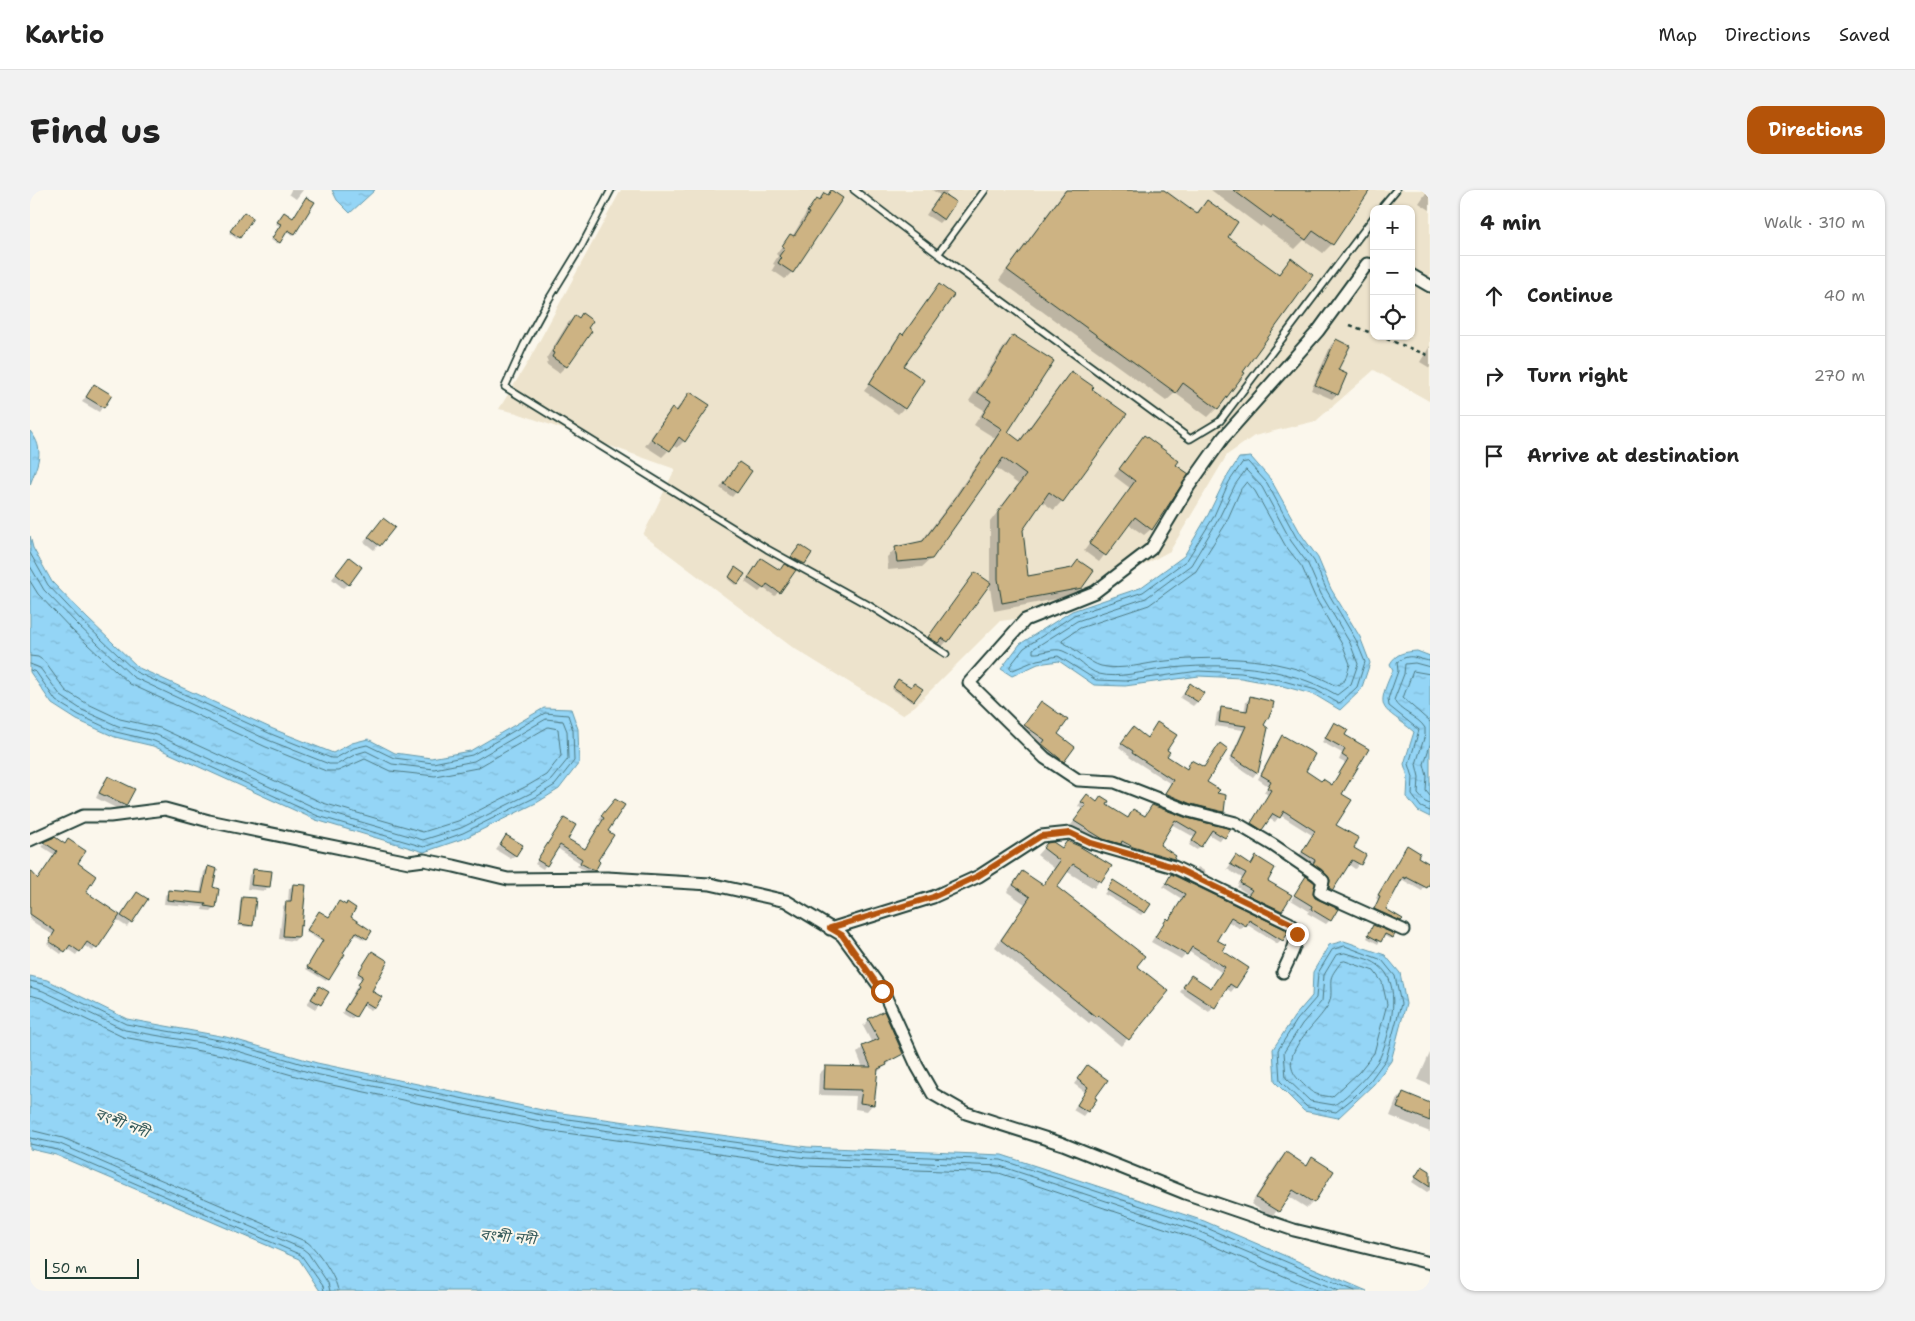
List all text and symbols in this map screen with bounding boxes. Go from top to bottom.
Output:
text: Kartio [25,19,104,51]
text: Map [1659,23,1697,47]
text: Directions [1725,23,1811,47]
text: Saved [1839,23,1890,47]
button: Directions [1747,106,1885,154]
text: Find us [30,107,161,154]
map controls [1370,205,1415,340]
button: + [1370,205,1415,250]
text: 4 min [1480,209,1541,237]
text: Walk · 310 m [1764,212,1865,233]
button: − [1370,250,1415,295]
icon: ahead [1480,282,1508,310]
text: Continue [1527,283,1613,308]
text: 40 m [1823,285,1865,306]
button: locate [1370,295,1415,340]
icon: right [1480,362,1508,390]
text: Turn right [1527,363,1628,388]
text: 270 m [1814,365,1865,386]
icon: arrive [1480,442,1508,470]
text: Arrive at destination [1527,443,1739,468]
route end [1286,923,1309,946]
route start [871,980,894,1003]
water label: বংশী নদী [92,1104,155,1143]
water label: বংশী নদী [479,1225,540,1250]
scale bar [45,1256,139,1279]
text: 50 m [52,1259,87,1277]

